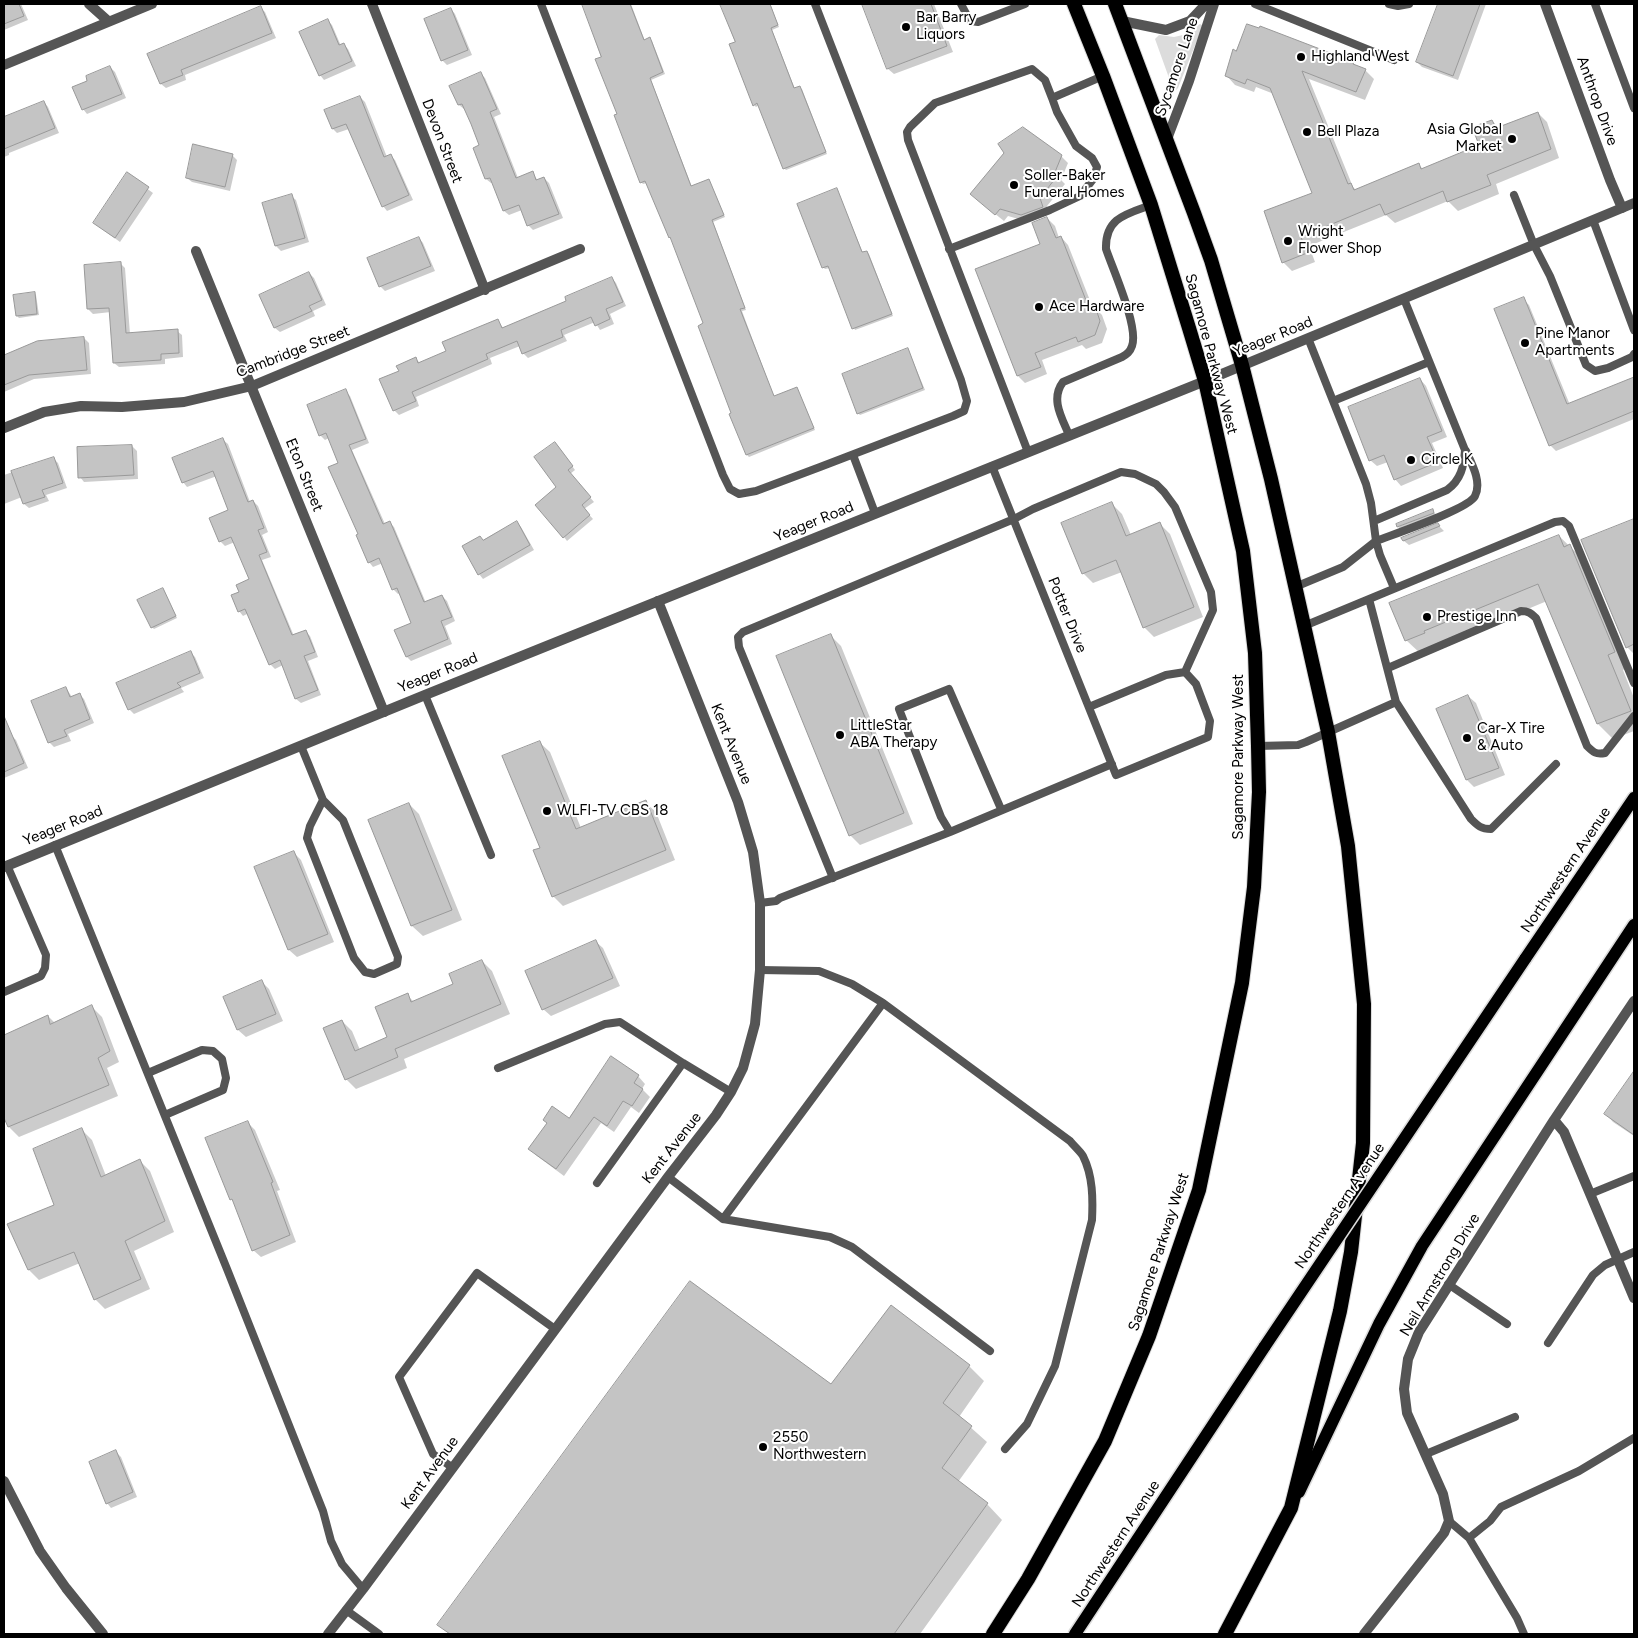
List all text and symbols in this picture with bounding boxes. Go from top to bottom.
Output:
place label: Bar Barry Liquors [916,9,976,44]
street label: Sycamore Lane [1152,15,1202,119]
marker: Bar Barry Liquors [900,21,912,33]
place label: Highland West [1311,48,1409,66]
marker: Highland West [1295,51,1307,63]
street label: Anthrop Drive [1573,54,1621,148]
street label: Devon Street [418,96,466,186]
place label: Asia Global Market [1427,121,1502,156]
place label: Bell Plaza [1317,123,1379,141]
marker: Bell Plaza [1301,126,1313,138]
marker: Asia Global Market [1506,133,1518,145]
place label: Soller-Baker Funeral Homes [1024,167,1125,202]
marker: Soller-Baker Funeral Homes [1008,179,1020,191]
place label: Wright Flower Shop [1298,223,1382,258]
marker: Wright Flower Shop [1282,235,1294,247]
street label: Sagamore Parkway West [1181,272,1241,436]
place label: Ace Hardware [1049,298,1144,316]
marker: Ace Hardware [1033,301,1045,313]
street label: Yeager Road [1231,313,1315,361]
street label: Cambridge Street [234,322,352,382]
place label: Pine Manor Apartments [1535,325,1614,360]
marker: Pine Manor Apartments [1519,337,1531,349]
street label: Eton Street [281,436,327,514]
place label: Circle K [1421,451,1473,469]
marker: Circle K [1405,454,1417,466]
street label: Yeager Road [772,498,856,546]
street label: Potter Drive [1044,574,1090,656]
place label: Prestige Inn [1437,608,1517,626]
marker: Prestige Inn [1421,611,1433,623]
street label: Yeager Road [396,649,480,697]
street label: Sagamore Parkway West [1230,674,1248,840]
street label: Kent Avenue [707,701,755,787]
place label: LittleStar ABA Therapy [850,717,937,752]
place label: Car-X Tire & Auto [1477,720,1545,755]
marker: LittleStar ABA Therapy [834,729,846,741]
marker: Car-X Tire & Auto [1461,732,1473,744]
street label: Yeager Road [21,802,105,850]
place label: WLFI-TV CBS 18 [557,802,668,820]
street label: Northwestern Avenue [1517,804,1615,936]
marker: WLFI-TV CBS 18 [541,805,553,817]
street label: Kent Avenue [639,1109,705,1187]
street label: Northwestern Avenue [1291,1140,1389,1272]
street label: Sagamore Parkway West [1125,1170,1193,1334]
street label: Neil Armstrong Drive [1396,1210,1484,1340]
place label: 2550 Northwestern [773,1429,866,1464]
street label: Kent Avenue [398,1433,462,1513]
marker: 2550 Northwestern [757,1441,769,1453]
street label: Northwestern Avenue [1068,1477,1164,1611]

